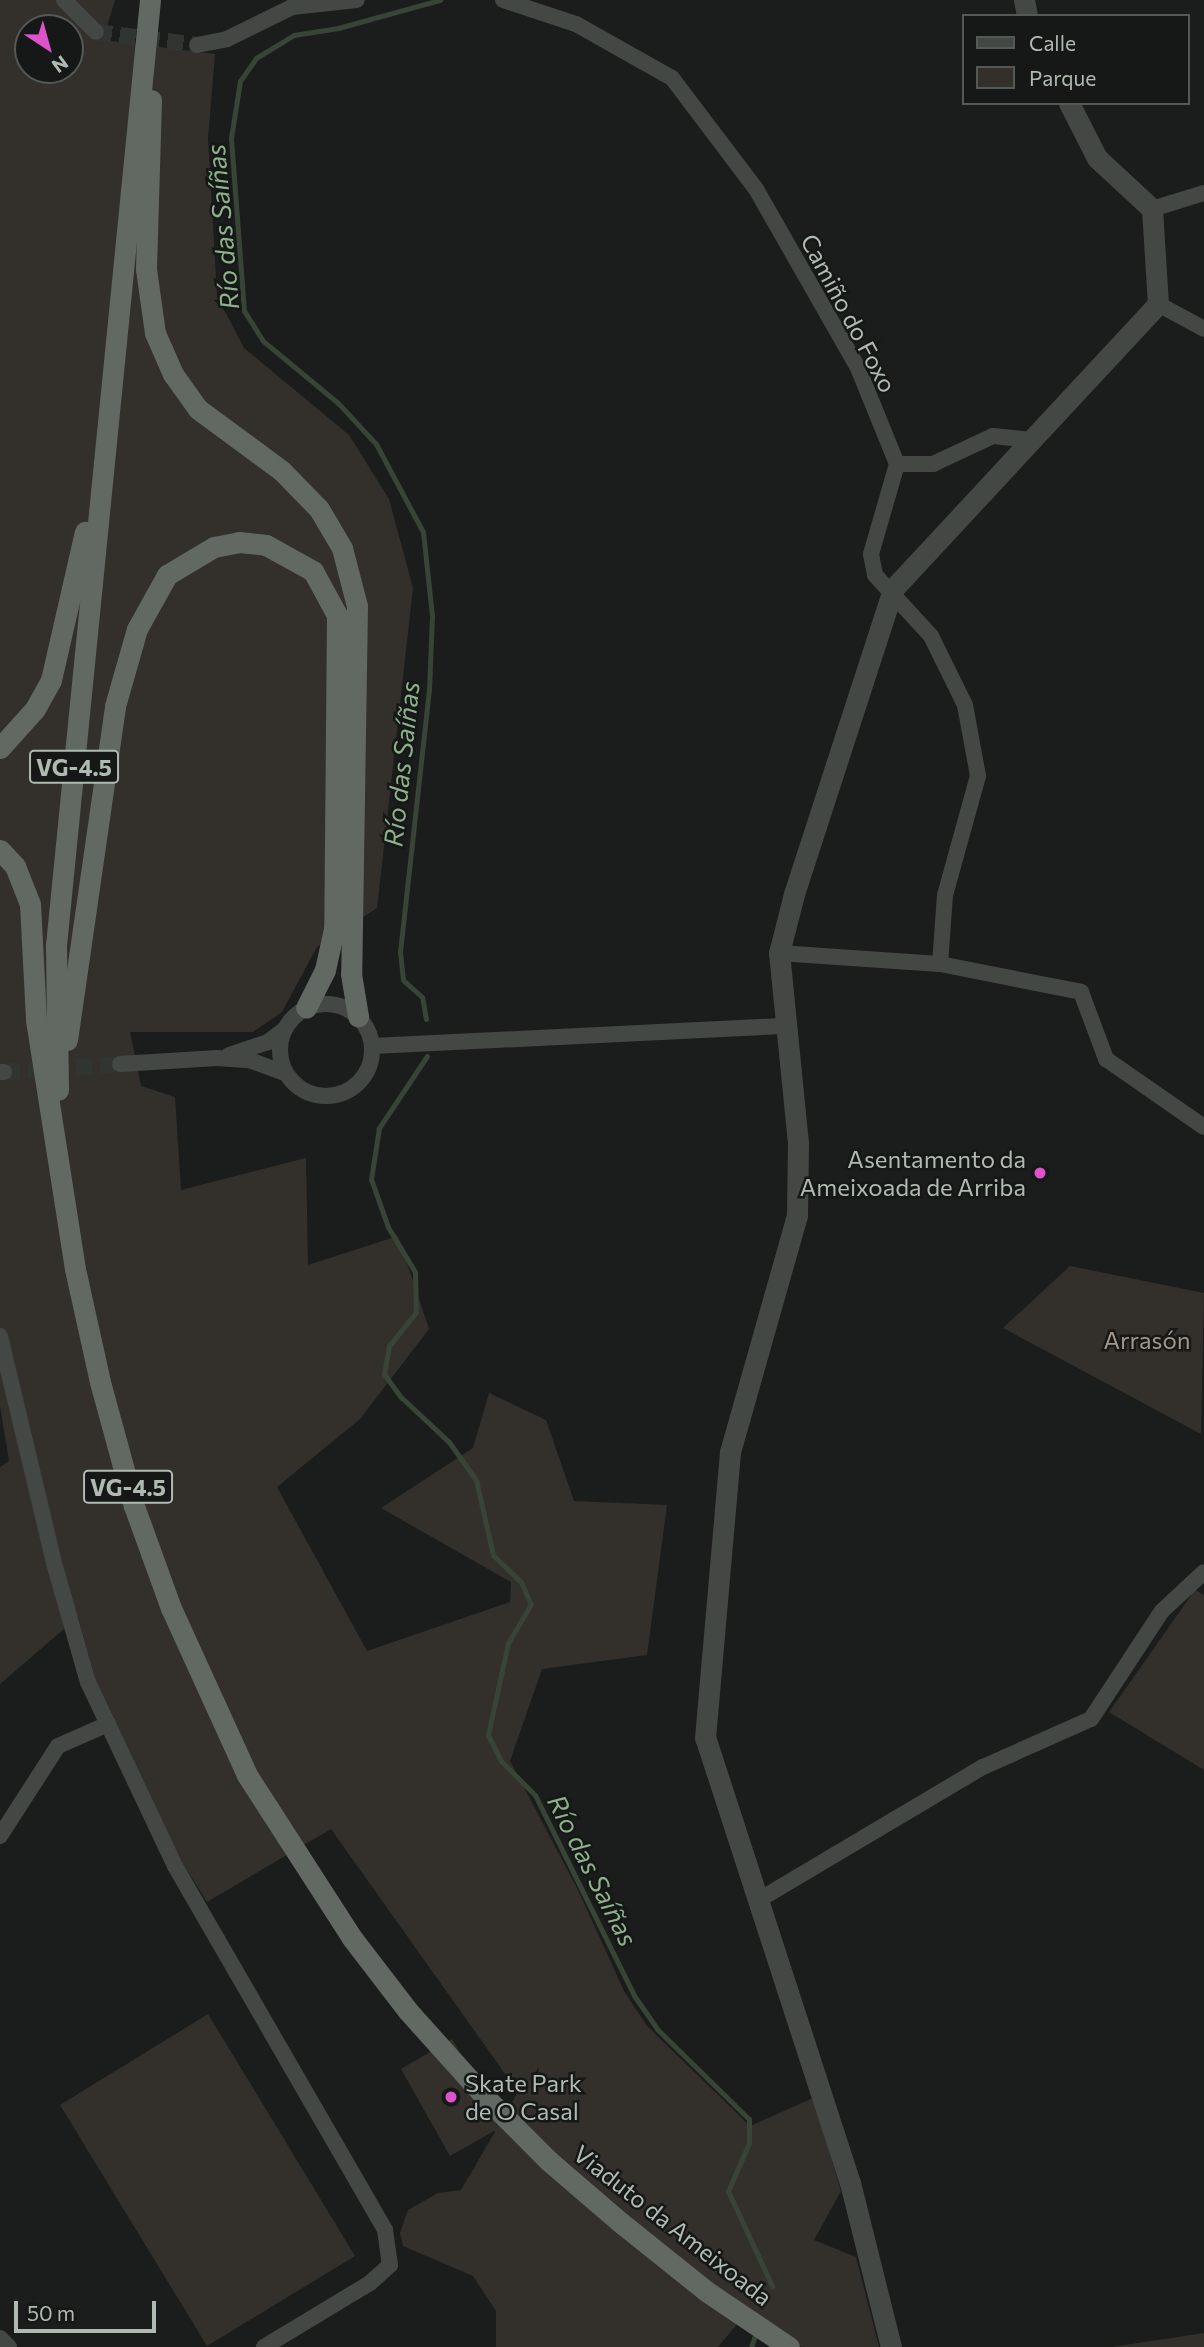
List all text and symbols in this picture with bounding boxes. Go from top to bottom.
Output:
north arrow [14,14,84,84]
legend [962,14,1190,105]
text: Calle [1029,30,1076,55]
text: N [48,51,73,78]
text: Parque [1029,65,1096,90]
water label: Río das Saíñas [199,143,245,311]
street label: Camiño do Foxo [795,229,903,397]
water label: Río das Saíñas [377,680,425,848]
road number: VG-4.5 [28,748,119,786]
place label: Asentamento da Ameixoada de Arriba [800,1145,1026,1201]
marker: Asentamento da Ameixoada de Arriba [1032,1165,1048,1181]
park label: Arrasón [1103,1326,1191,1354]
road number: VG-4.5 [82,1468,174,1506]
water label: Río das Saíñas [541,1789,645,1951]
place label: Skate Park de O Casal [465,2069,582,2125]
marker: Skate Park de O Casal [443,2089,459,2105]
street label: Viaduto da Ameixoada [568,2139,778,2311]
scale bar [18,2288,159,2332]
text: 50 m [27,2300,75,2325]

